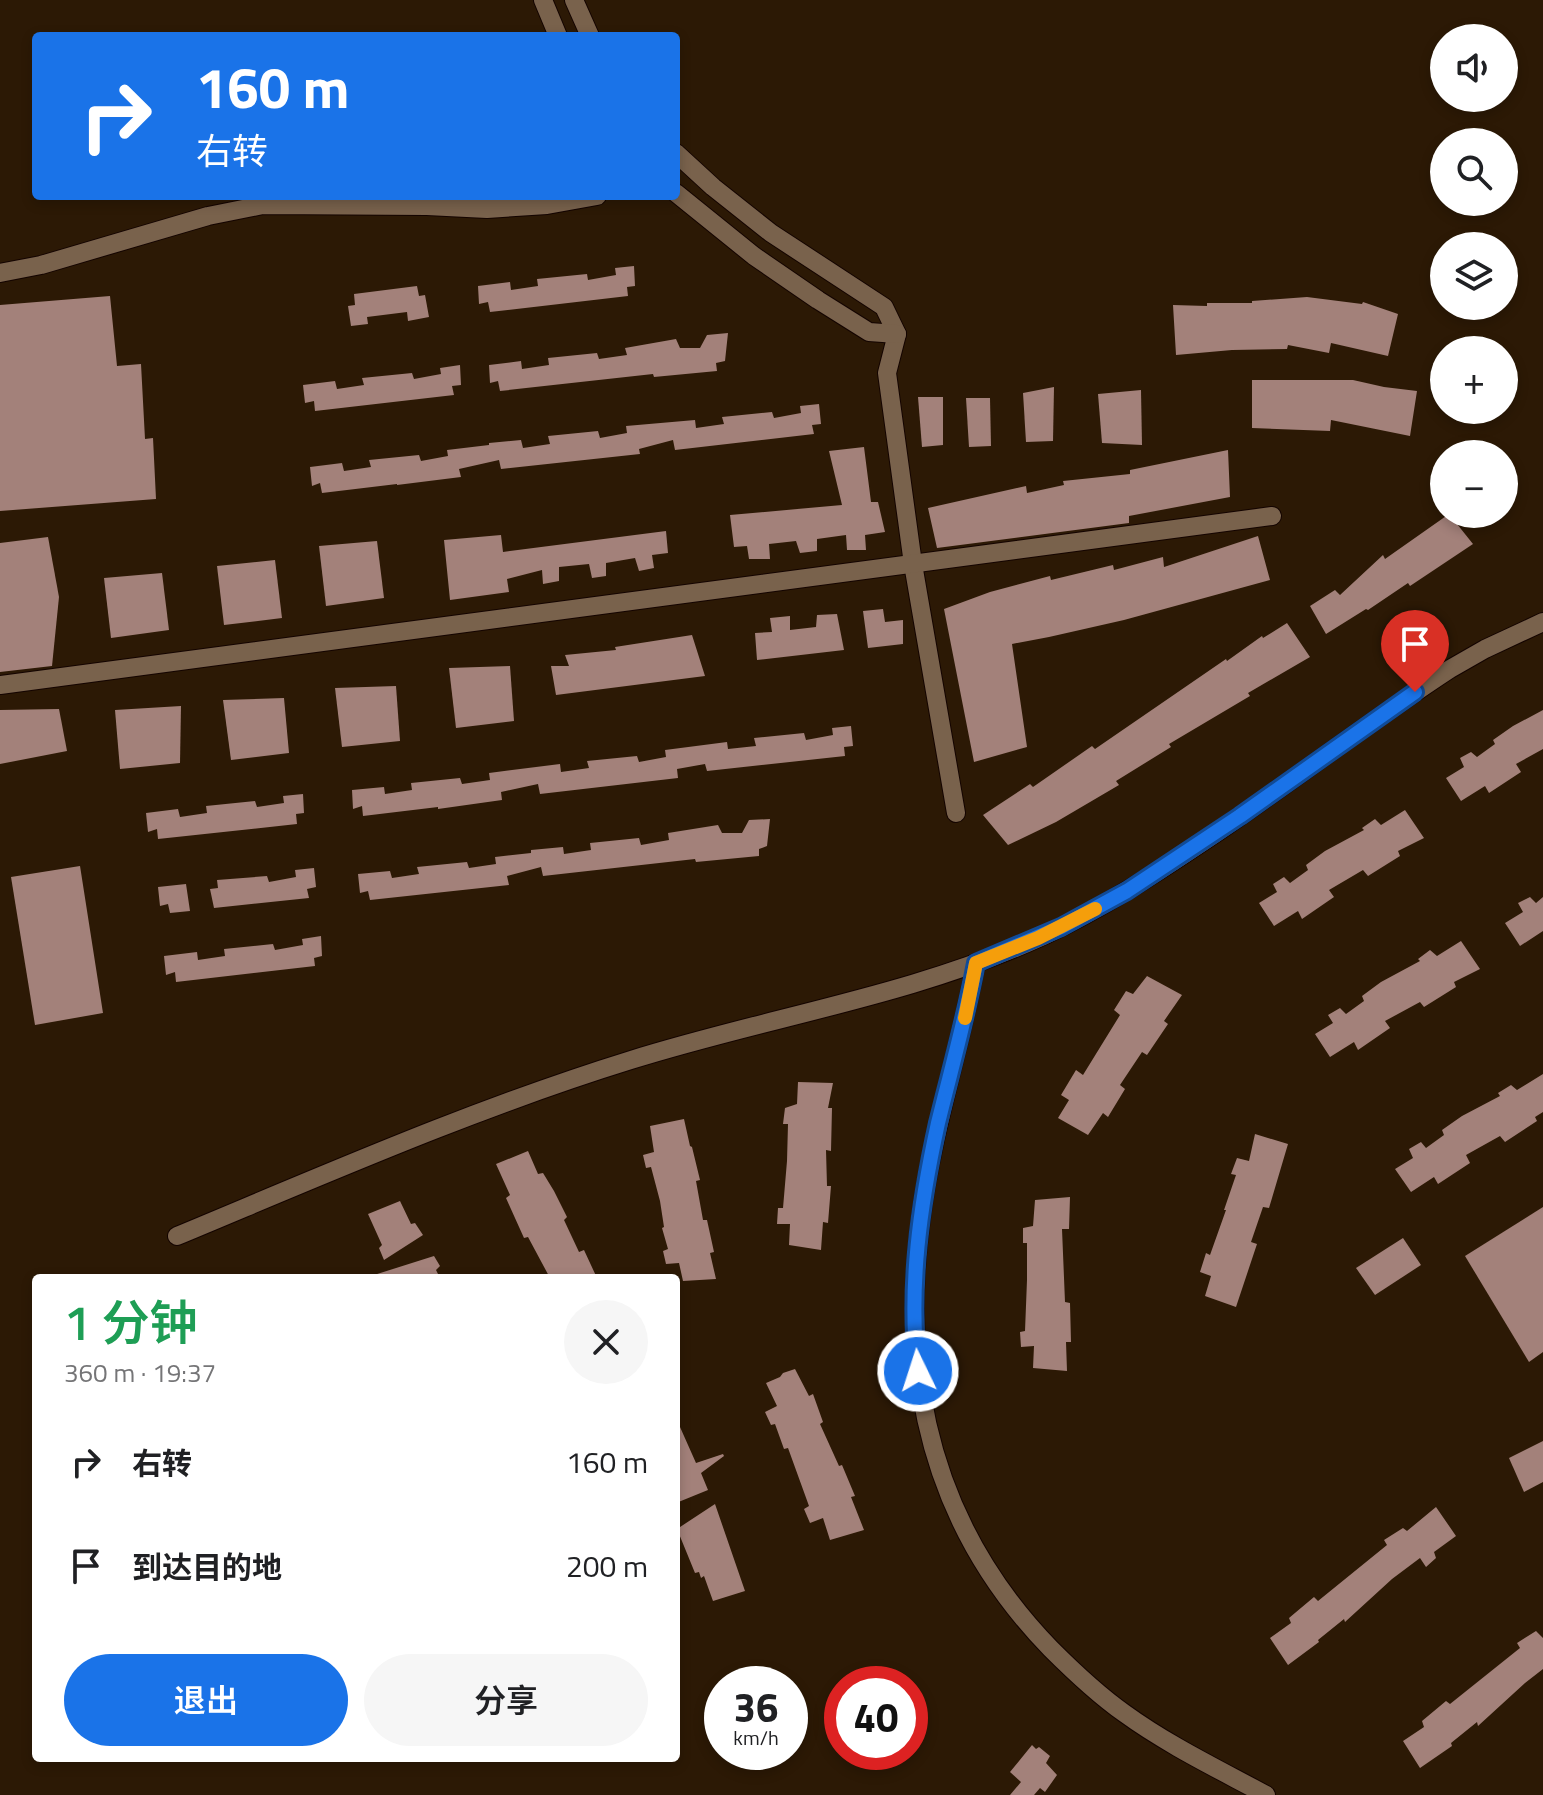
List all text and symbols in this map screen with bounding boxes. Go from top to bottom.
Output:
map controls [1430,24,1518,528]
button: sound [1430,24,1518,112]
text: 160 m [196,45,349,130]
icon: right [64,64,168,168]
text: 右转 [196,123,268,178]
button: search [1430,128,1518,216]
button: layers [1430,232,1518,320]
button: + [1430,336,1518,424]
button: − [1430,440,1518,528]
pin [1381,610,1449,692]
icon: arrive [1393,622,1437,666]
text: 1 分钟 [64,1286,197,1359]
button: close [564,1300,648,1384]
position arrow [876,1329,960,1413]
text: 360 m · 19:37 [64,1353,216,1392]
text: 160 m [566,1439,648,1485]
icon: right [64,1440,108,1484]
text: 右转 [132,1440,192,1486]
text: 200 m [566,1543,648,1589]
icon: arrive [64,1544,108,1588]
text: 到达目的地 [132,1544,282,1590]
button: 退出 [64,1654,348,1746]
button: 分享 [364,1654,648,1746]
speed limit sign: 40 [824,1666,928,1770]
text: 36 [734,1677,778,1738]
text: km/h [733,1722,779,1753]

